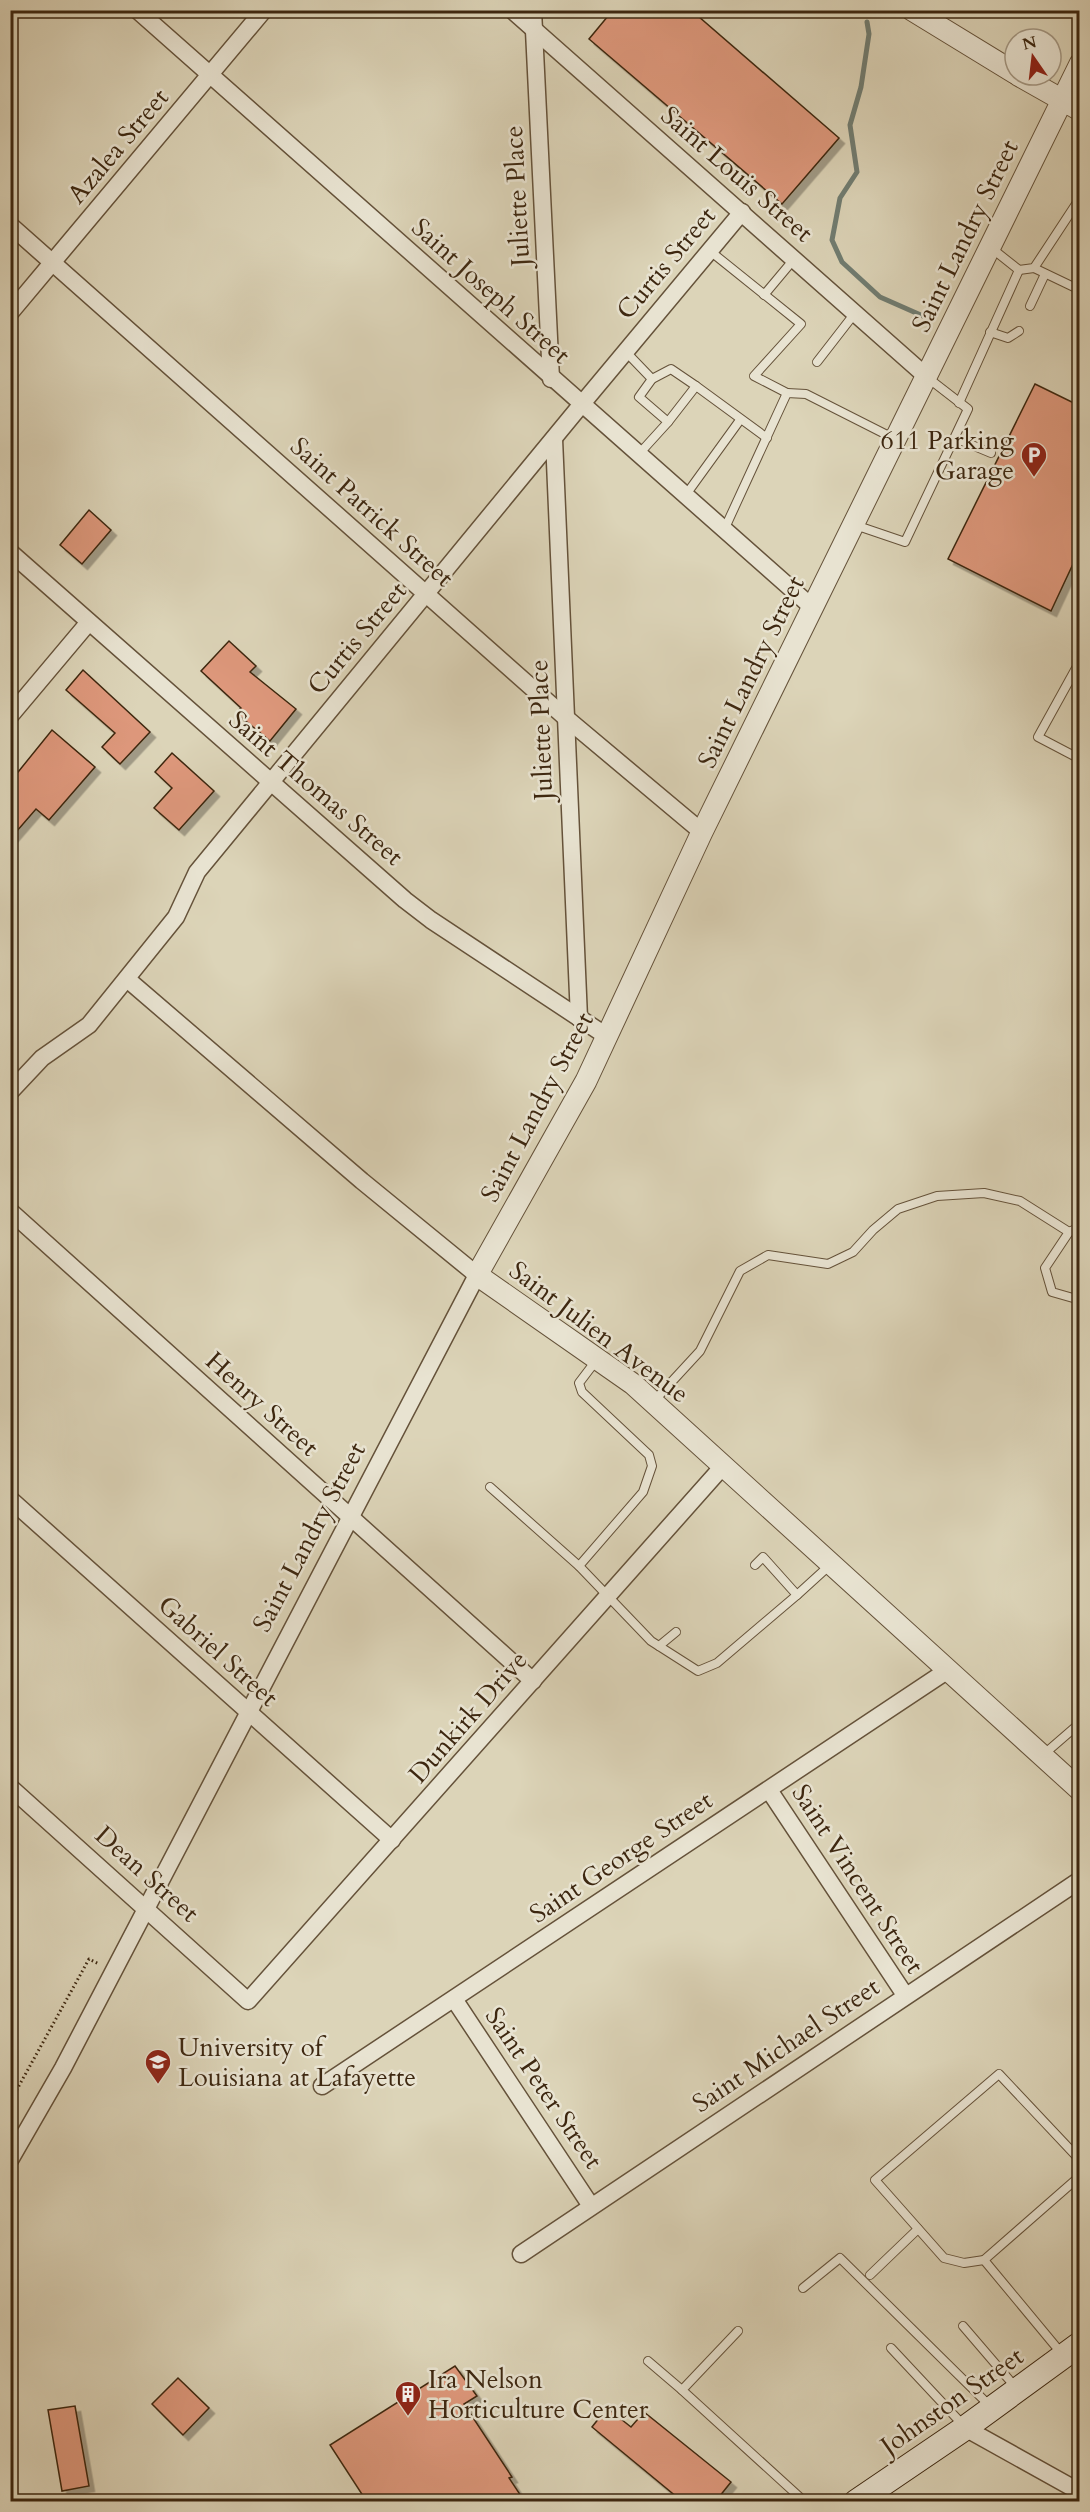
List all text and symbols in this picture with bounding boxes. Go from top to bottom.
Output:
north arrow [1003,27,1063,87]
text: N [1020,31,1039,56]
street label: Azalea Street [59,81,177,211]
street label: Saint Louis Street [653,98,821,250]
street label: Juliette Place [496,125,538,271]
street label: Saint Landry Street [903,134,1027,338]
street label: Curtis Street [608,199,724,327]
street label: Saint Joseph Street [404,210,578,372]
place label: 611 Parking Garage [880,423,1014,488]
street label: Saint Patrick Street [283,429,461,595]
parking icon: 611 Parking Garage [1019,440,1049,478]
street label: Saint Landry Street [689,570,813,774]
street label: Curtis Street [299,574,415,702]
street label: Juliette Place [521,659,561,805]
street label: Saint Thomas Street [221,702,411,874]
street label: Saint Landry Street [472,1006,602,1208]
street label: Saint Julien Avenue [502,1253,696,1411]
street label: Henry Street [198,1344,326,1464]
street label: Saint Landry Street [244,1436,374,1638]
street label: Gabriel Street [150,1588,286,1714]
street label: Dunkirk Drive [401,1643,535,1791]
street label: Saint Vincent Street [784,1778,932,1980]
street label: Saint George Street [523,1783,719,1931]
street label: Dean Street [88,1818,206,1930]
street label: Saint Michael Street [686,1969,886,2121]
street label: Saint Peter Street [477,2000,611,2176]
place label: University of Louisiana at Lafayette [178,2030,416,2095]
school or university icon: University of Louisiana at Lafayette [143,2047,173,2085]
street label: Johnston Street [870,2339,1031,2466]
place label: Ira Nelson Horticulture Center [428,2362,649,2427]
building icon: Ira Nelson Horticulture Center [393,2379,423,2417]

